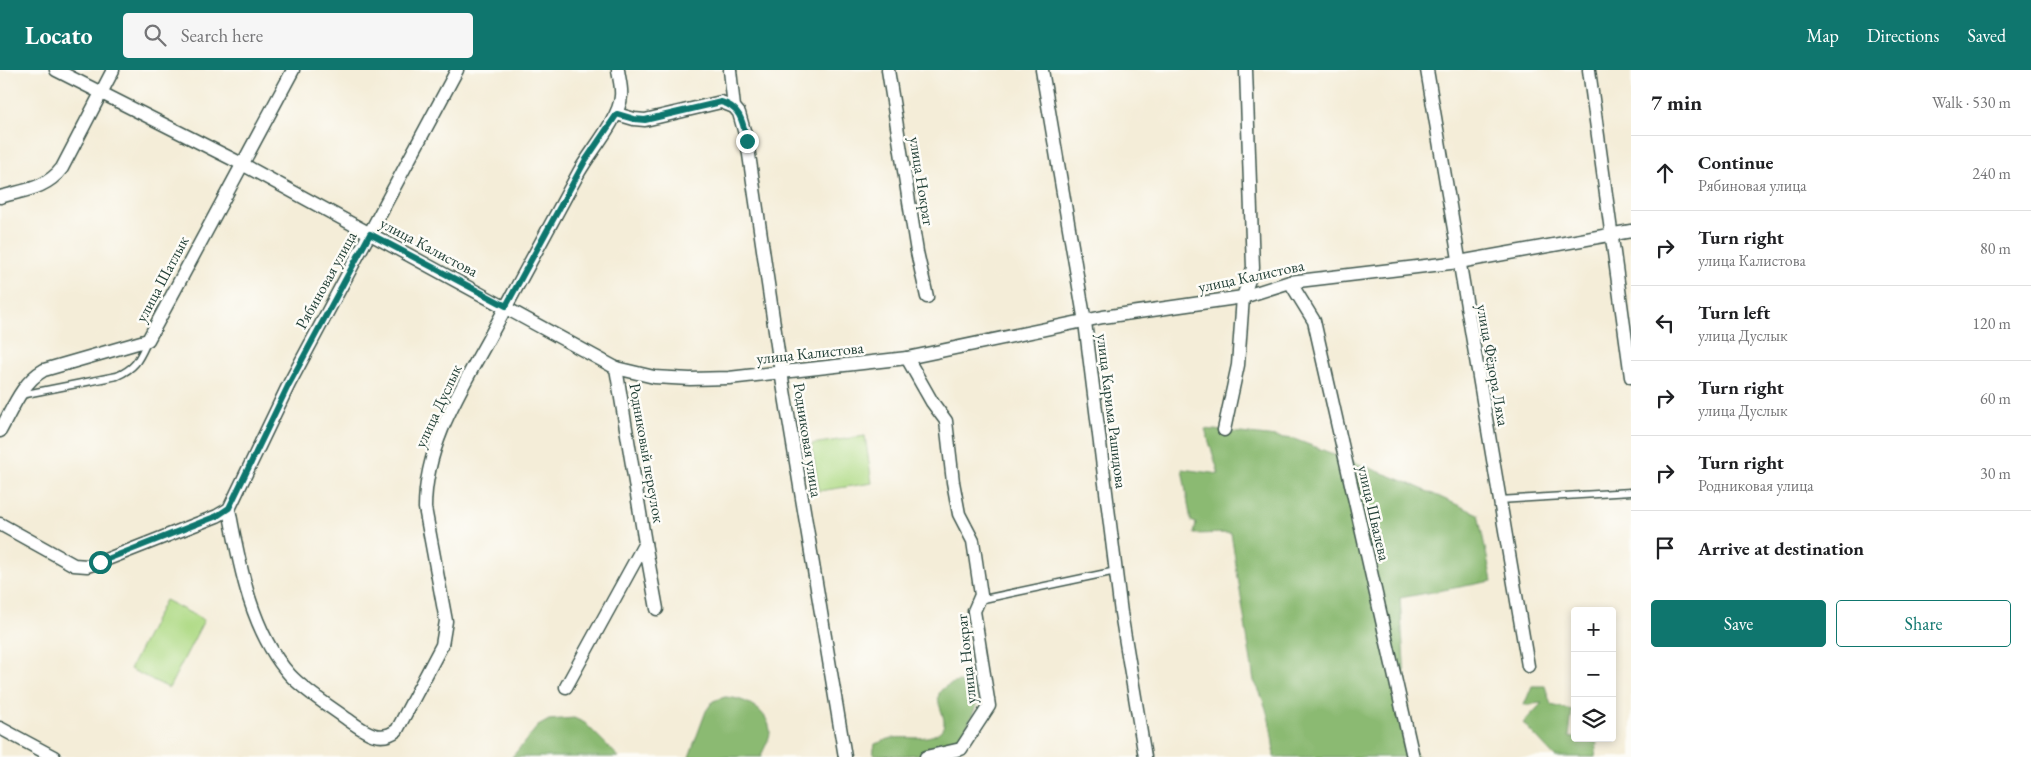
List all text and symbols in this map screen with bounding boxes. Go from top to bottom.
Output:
search box [123,13,473,58]
text: Locato [25,20,93,51]
icon: search [141,21,169,49]
text: Search here [181,23,263,48]
text: Map [1807,24,1839,47]
text: Directions [1867,24,1939,47]
text: Saved [1967,24,2006,47]
text: 7 min [1651,89,1702,116]
text: Walk · 530 m [1932,92,2011,113]
route end [736,130,759,153]
street label: улица Нократ [905,135,939,228]
text: Continue [1698,150,1773,175]
icon: ahead [1651,159,1679,187]
text: 240 m [1972,163,2011,184]
text: Рябиновая улица [1698,175,1807,196]
street label: улица Калистова [376,212,482,282]
text: Turn right [1698,225,1784,250]
street label: Рябиновая улица [290,227,362,333]
street label: улица Шатлык [130,232,194,326]
icon: right [1651,234,1679,262]
text: 80 m [1980,238,2011,259]
text: улица Калистова [1698,250,1806,271]
street label: улица Калистова [1196,254,1307,297]
text: Turn left [1698,300,1770,325]
street label: улица Фёдора Ляха [1472,302,1514,428]
icon: left [1651,309,1679,337]
text: 120 m [1972,313,2011,334]
text: улица Дуслык [1698,325,1788,346]
street label: улица Карима Рашидова [1092,332,1132,490]
street label: улица Калистова [755,337,865,369]
street label: улица Дуслык [410,361,467,451]
text: Turn right [1698,375,1784,400]
street label: Родниковый переулок [624,381,670,525]
street label: Родниковая улица [789,381,828,499]
icon: right [1651,384,1679,412]
text: 60 m [1980,388,2011,409]
text: улица Дуслык [1698,400,1788,421]
text: Turn right [1698,450,1784,475]
icon: right [1651,459,1679,487]
street label: улица Швалева [1353,463,1395,563]
text: 30 m [1980,463,2011,484]
text: Родниковая улица [1698,475,1814,496]
icon: arrive [1651,534,1679,562]
text: Arrive at destination [1698,536,1864,561]
route start [89,551,112,574]
button: Save [1651,600,1826,647]
button: Share [1836,600,2011,647]
map controls [1571,607,1616,742]
button: + [1571,607,1616,652]
street label: улица Нократ [951,613,981,705]
button: − [1571,652,1616,697]
button: layers [1571,697,1616,742]

